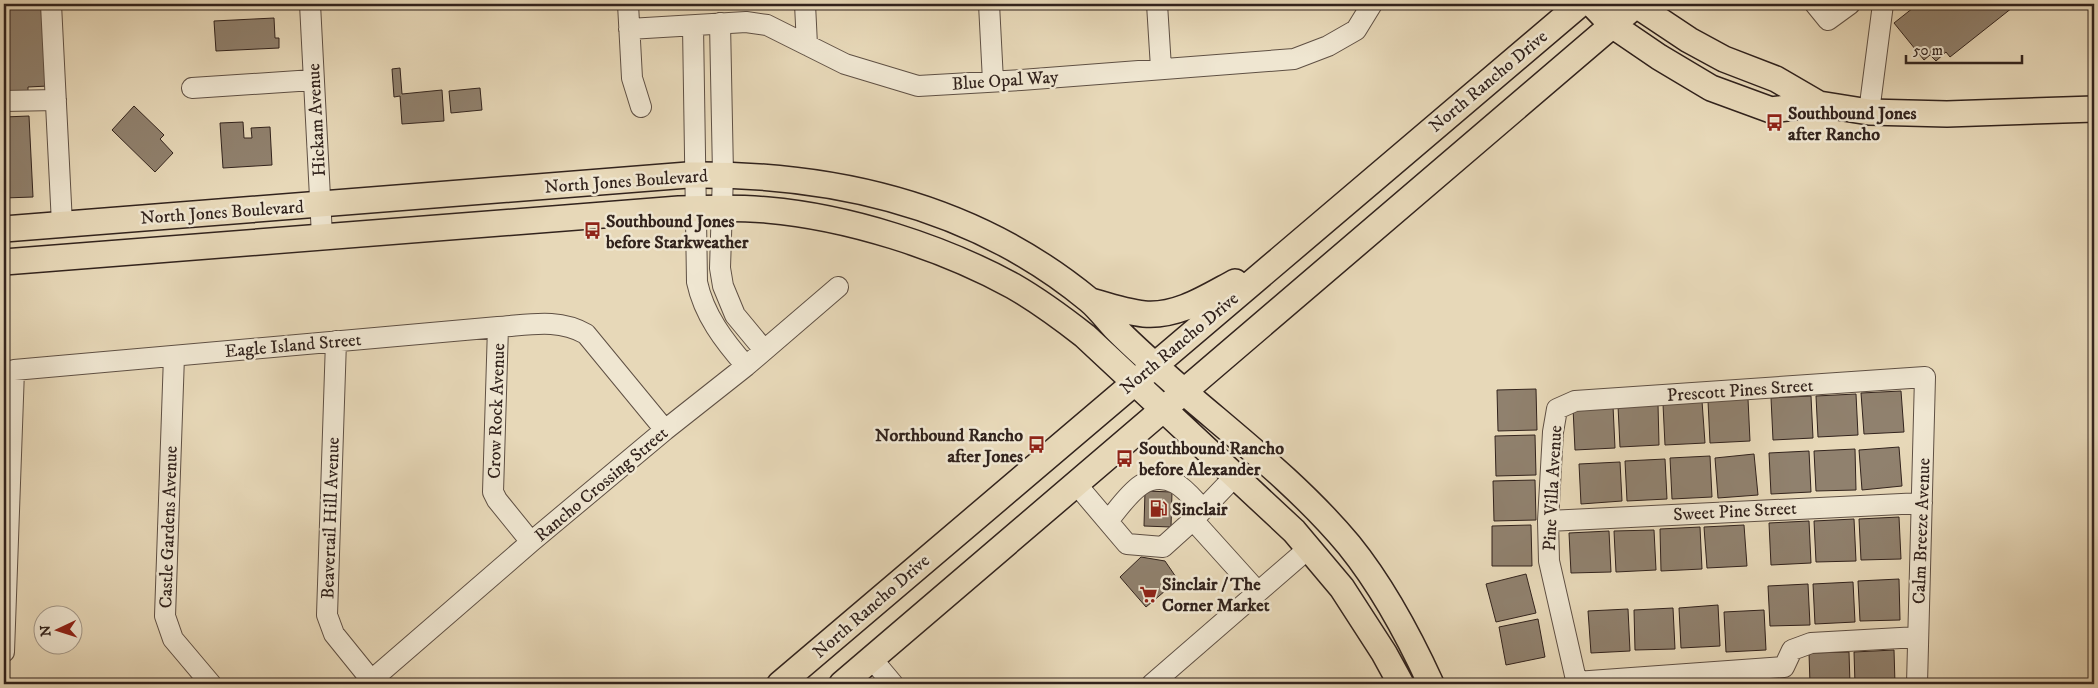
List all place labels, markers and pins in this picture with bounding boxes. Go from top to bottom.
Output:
place label: Southbound Jones after Rancho [1788,103,1917,146]
bus stop icon: Southbound Jones after Rancho [1764,113,1784,133]
place label: Southbound Jones before Starkweather [605,211,749,254]
bus stop icon: Southbound Jones before Starkweather [582,221,602,241]
place label: Northbound Rancho after Jones [875,425,1023,468]
bus stop icon: Northbound Rancho after Jones [1027,435,1047,455]
place label: Southbound Rancho before Alexander [1138,438,1284,481]
bus stop icon: Southbound Rancho before Alexander [1115,448,1135,468]
fuel station icon: Sinclair [1148,499,1168,519]
place label: Sinclair [1172,499,1228,521]
place label: Sinclair / The Corner Market [1162,574,1270,617]
supermarket icon: Sinclair / The Corner Market [1138,584,1158,604]

